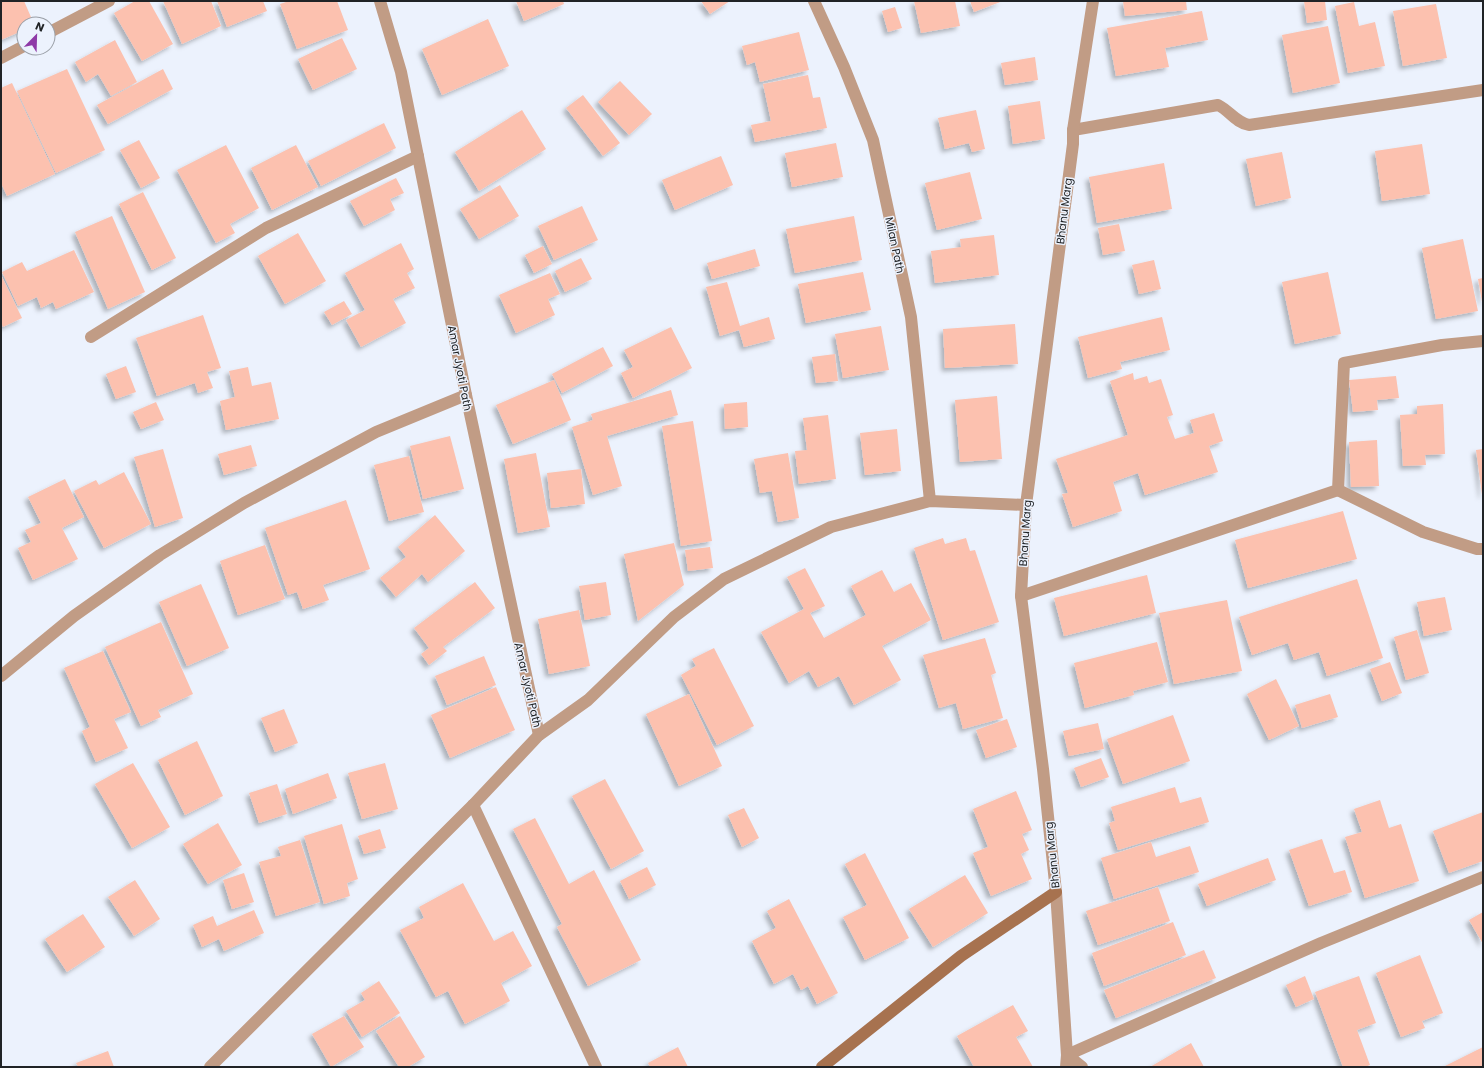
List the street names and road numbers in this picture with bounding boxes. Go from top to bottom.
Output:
street label: Bhanu Marg [1052,177,1076,245]
street label: Milan Path [881,215,909,275]
street label: Amar Jyoti Path [444,324,476,412]
street label: Bhanu Marg [1015,499,1035,567]
street label: Amar Jyoti Path [510,641,546,729]
street label: Bhanu Marg [1041,821,1063,889]

